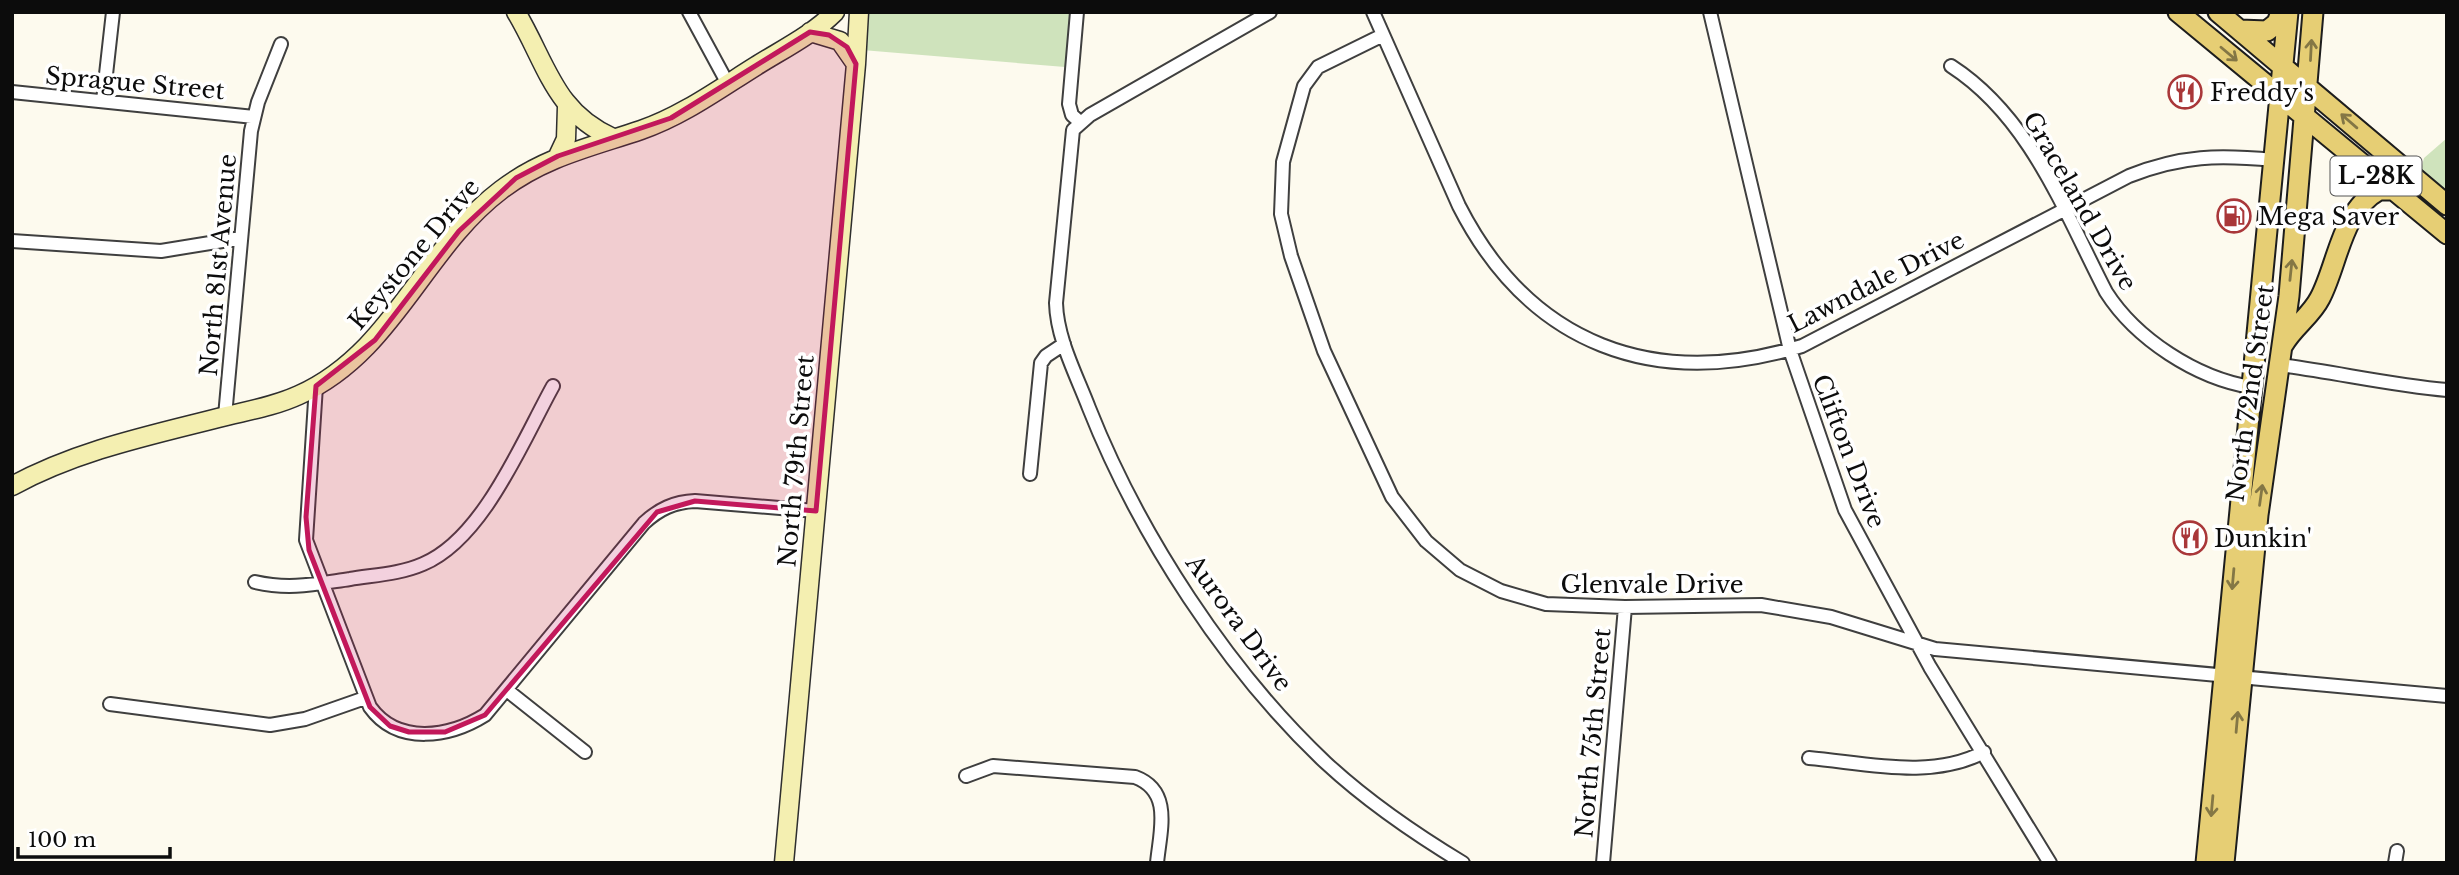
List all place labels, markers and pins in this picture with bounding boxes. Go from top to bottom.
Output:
restaurant icon: Freddy's [2166,73,2204,111]
place label: Freddy's [2210,78,2314,107]
fuel station icon: Mega Saver [2215,197,2253,235]
place label: Mega Saver [2258,202,2400,231]
restaurant icon: Dunkin' [2171,519,2209,557]
place label: Dunkin' [2214,524,2312,553]

